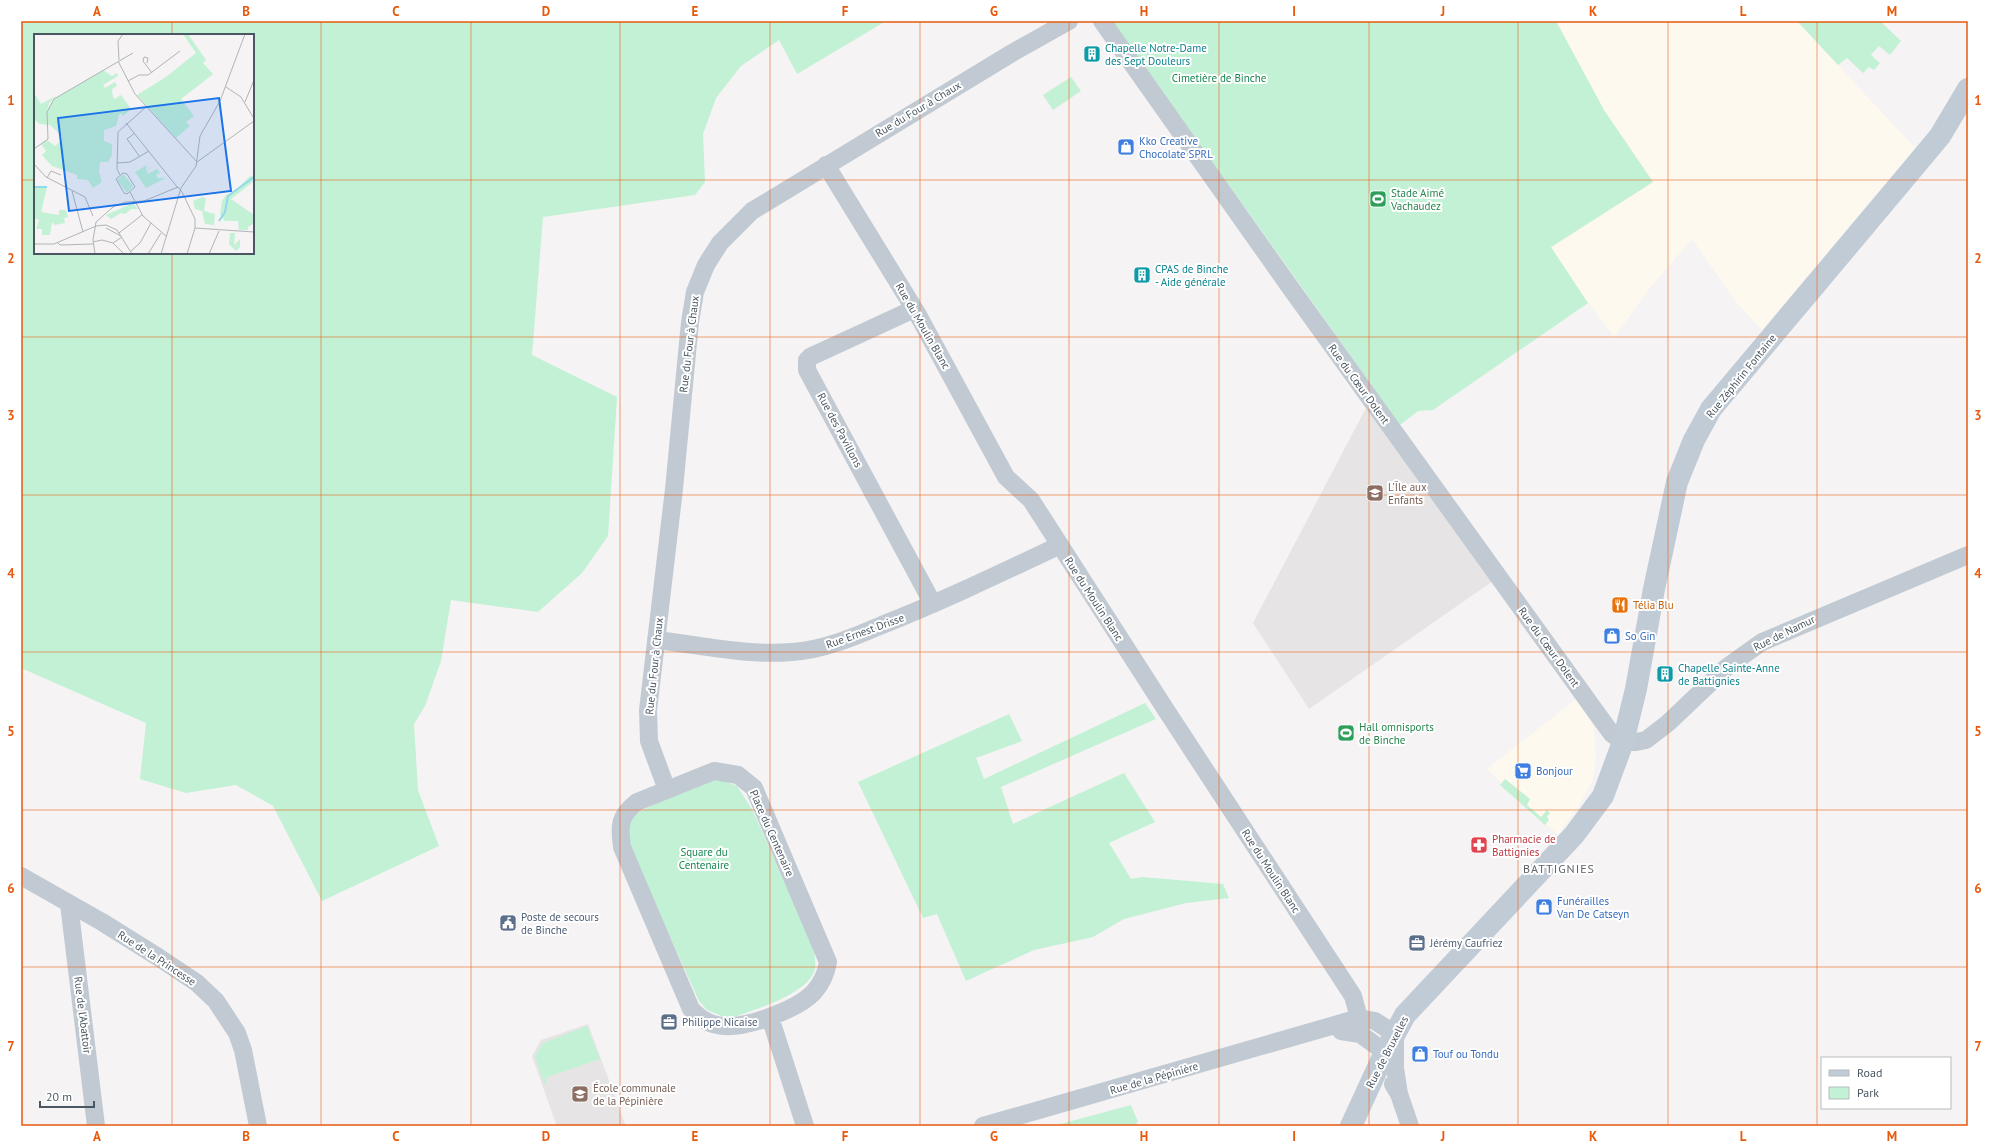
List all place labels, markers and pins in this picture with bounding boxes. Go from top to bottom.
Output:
place label: Chapelle Notre-Dame des Sept Douleurs [1105,41,1207,68]
building icon: Chapelle Notre-Dame des Sept Douleurs [1082,44,1102,64]
place label: Kko Creative Chocolate SPRL [1139,134,1213,161]
shop icon: Kko Creative Chocolate SPRL [1116,137,1136,157]
place label: Stade Aimé Vachaudez [1390,186,1444,213]
sports icon: Stade Aimé Vachaudez [1368,189,1388,209]
place label: CPAS de Binche - Aide générale [1155,262,1229,289]
building icon: CPAS de Binche - Aide générale [1132,265,1152,285]
place label: L'Île aux Enfants [1388,480,1427,507]
school or university icon: L'Île aux Enfants [1365,483,1385,503]
restaurant icon: Télia Blu [1610,595,1630,615]
place label: Télia Blu [1633,598,1674,612]
shop icon: So Gin [1602,626,1622,646]
place label: So Gin [1625,629,1655,643]
place label: Chapelle Sainte-Anne de Battignies [1678,661,1780,688]
building icon: Chapelle Sainte-Anne de Battignies [1655,664,1675,684]
place label: Hall omnisports de Binche [1359,720,1434,747]
sports icon: Hall omnisports de Binche [1336,723,1356,743]
supermarket icon: Bonjour [1513,761,1533,781]
place label: Bonjour [1536,764,1573,778]
place label: Pharmacie de Battignies [1492,832,1556,859]
pharmacy icon: Pharmacie de Battignies [1469,835,1489,855]
place label: Funérailles Van De Catseyn [1556,894,1629,921]
shop icon: Funérailles Van De Catseyn [1534,897,1554,917]
place label: Poste de secours de Binche [521,910,599,937]
public building icon: Poste de secours de Binche [498,913,518,933]
office icon: Jérémy Caufriez [1407,933,1427,953]
place label: Jérémy Caufriez [1429,936,1503,950]
office icon: Philippe Nicaise [659,1012,679,1032]
place label: Philippe Nicaise [682,1015,758,1029]
shop icon: Touf ou Tondu [1410,1044,1430,1064]
place label: Touf ou Tondu [1433,1047,1499,1061]
place label: École communale de la Pépinière [593,1081,676,1108]
school or university icon: École communale de la Pépinière [570,1084,590,1104]

